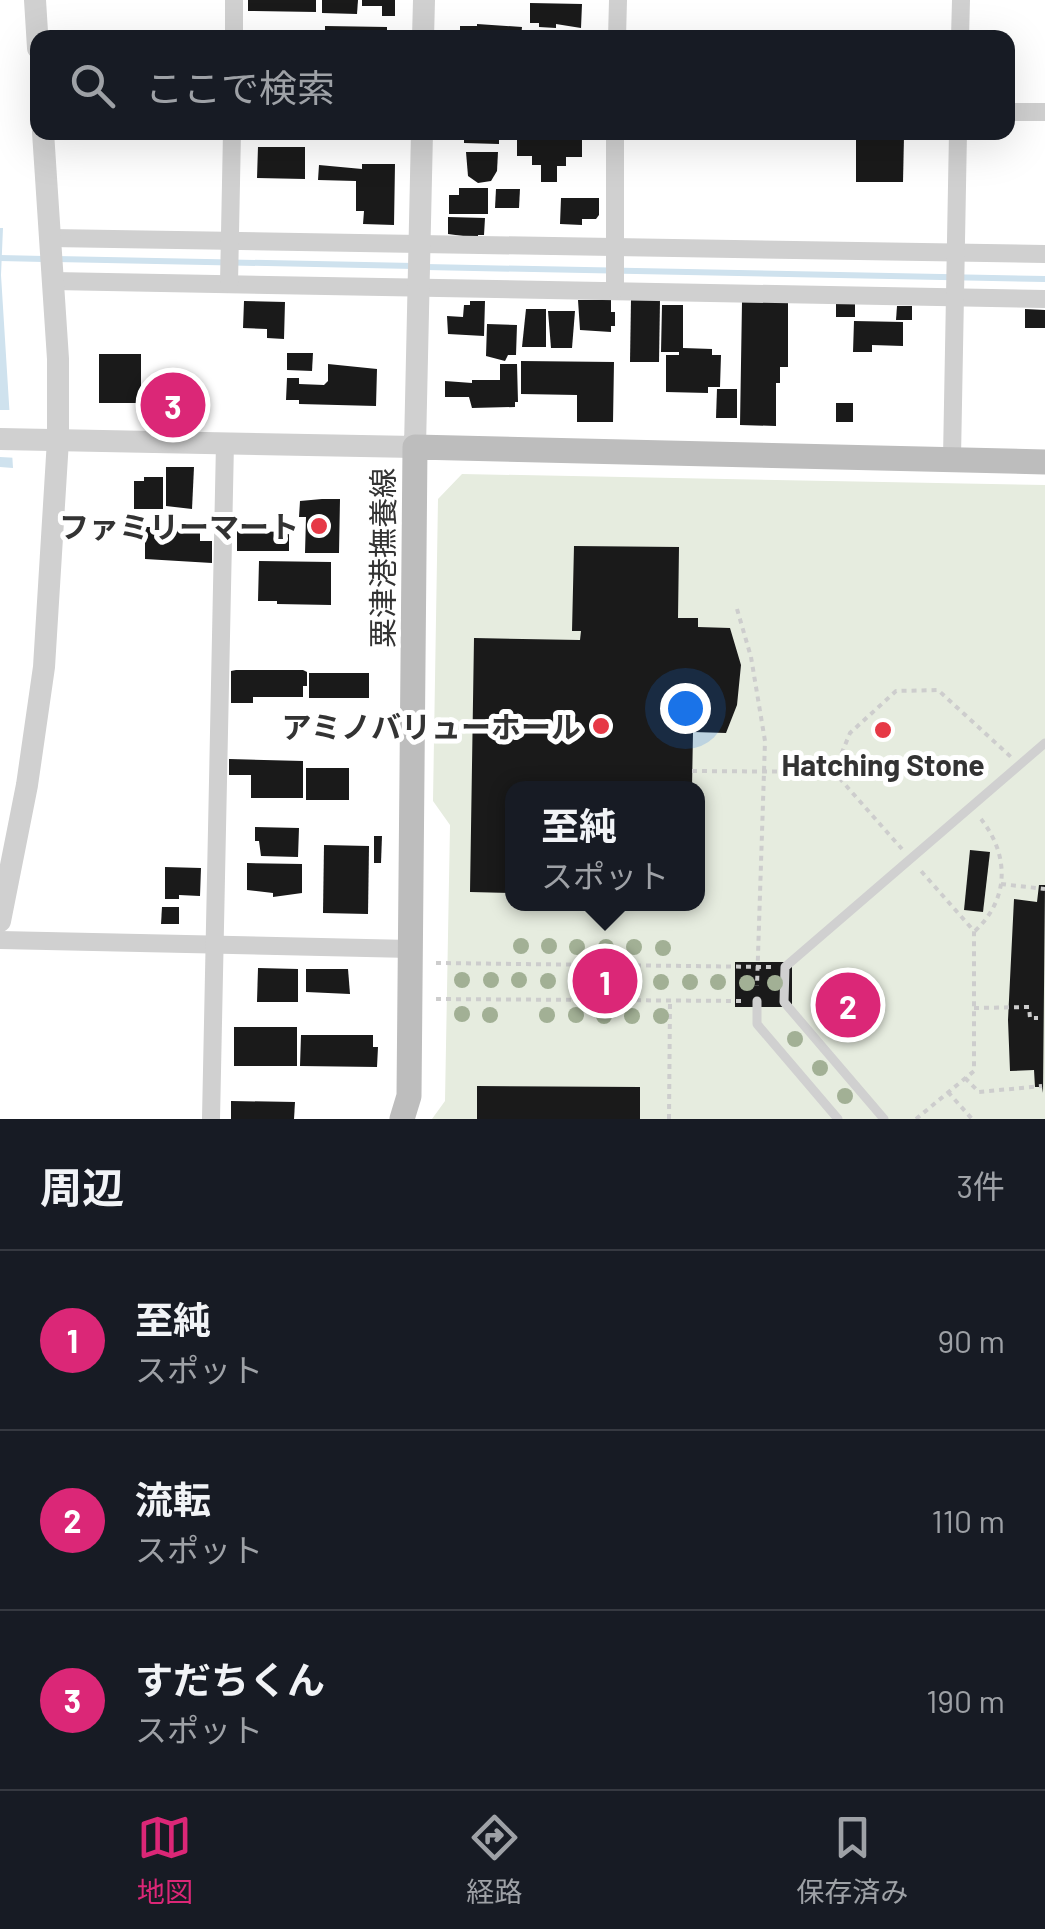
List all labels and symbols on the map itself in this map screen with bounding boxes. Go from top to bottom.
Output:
pin: 3 [140,368,206,442]
street label: 粟津港撫養線 [364,468,400,648]
place label: ファミリーマート [59,508,299,544]
marker: ファミリーマート [308,515,330,537]
your location [660,683,711,734]
place label: アミノバリューホール [282,708,581,744]
marker: アミノバリューホール [590,715,612,737]
marker: Hatching Stone [872,719,894,741]
place label: Hatching Stone [781,746,985,782]
pin: 1 [572,944,638,1018]
pin: 2 [816,968,880,1042]

